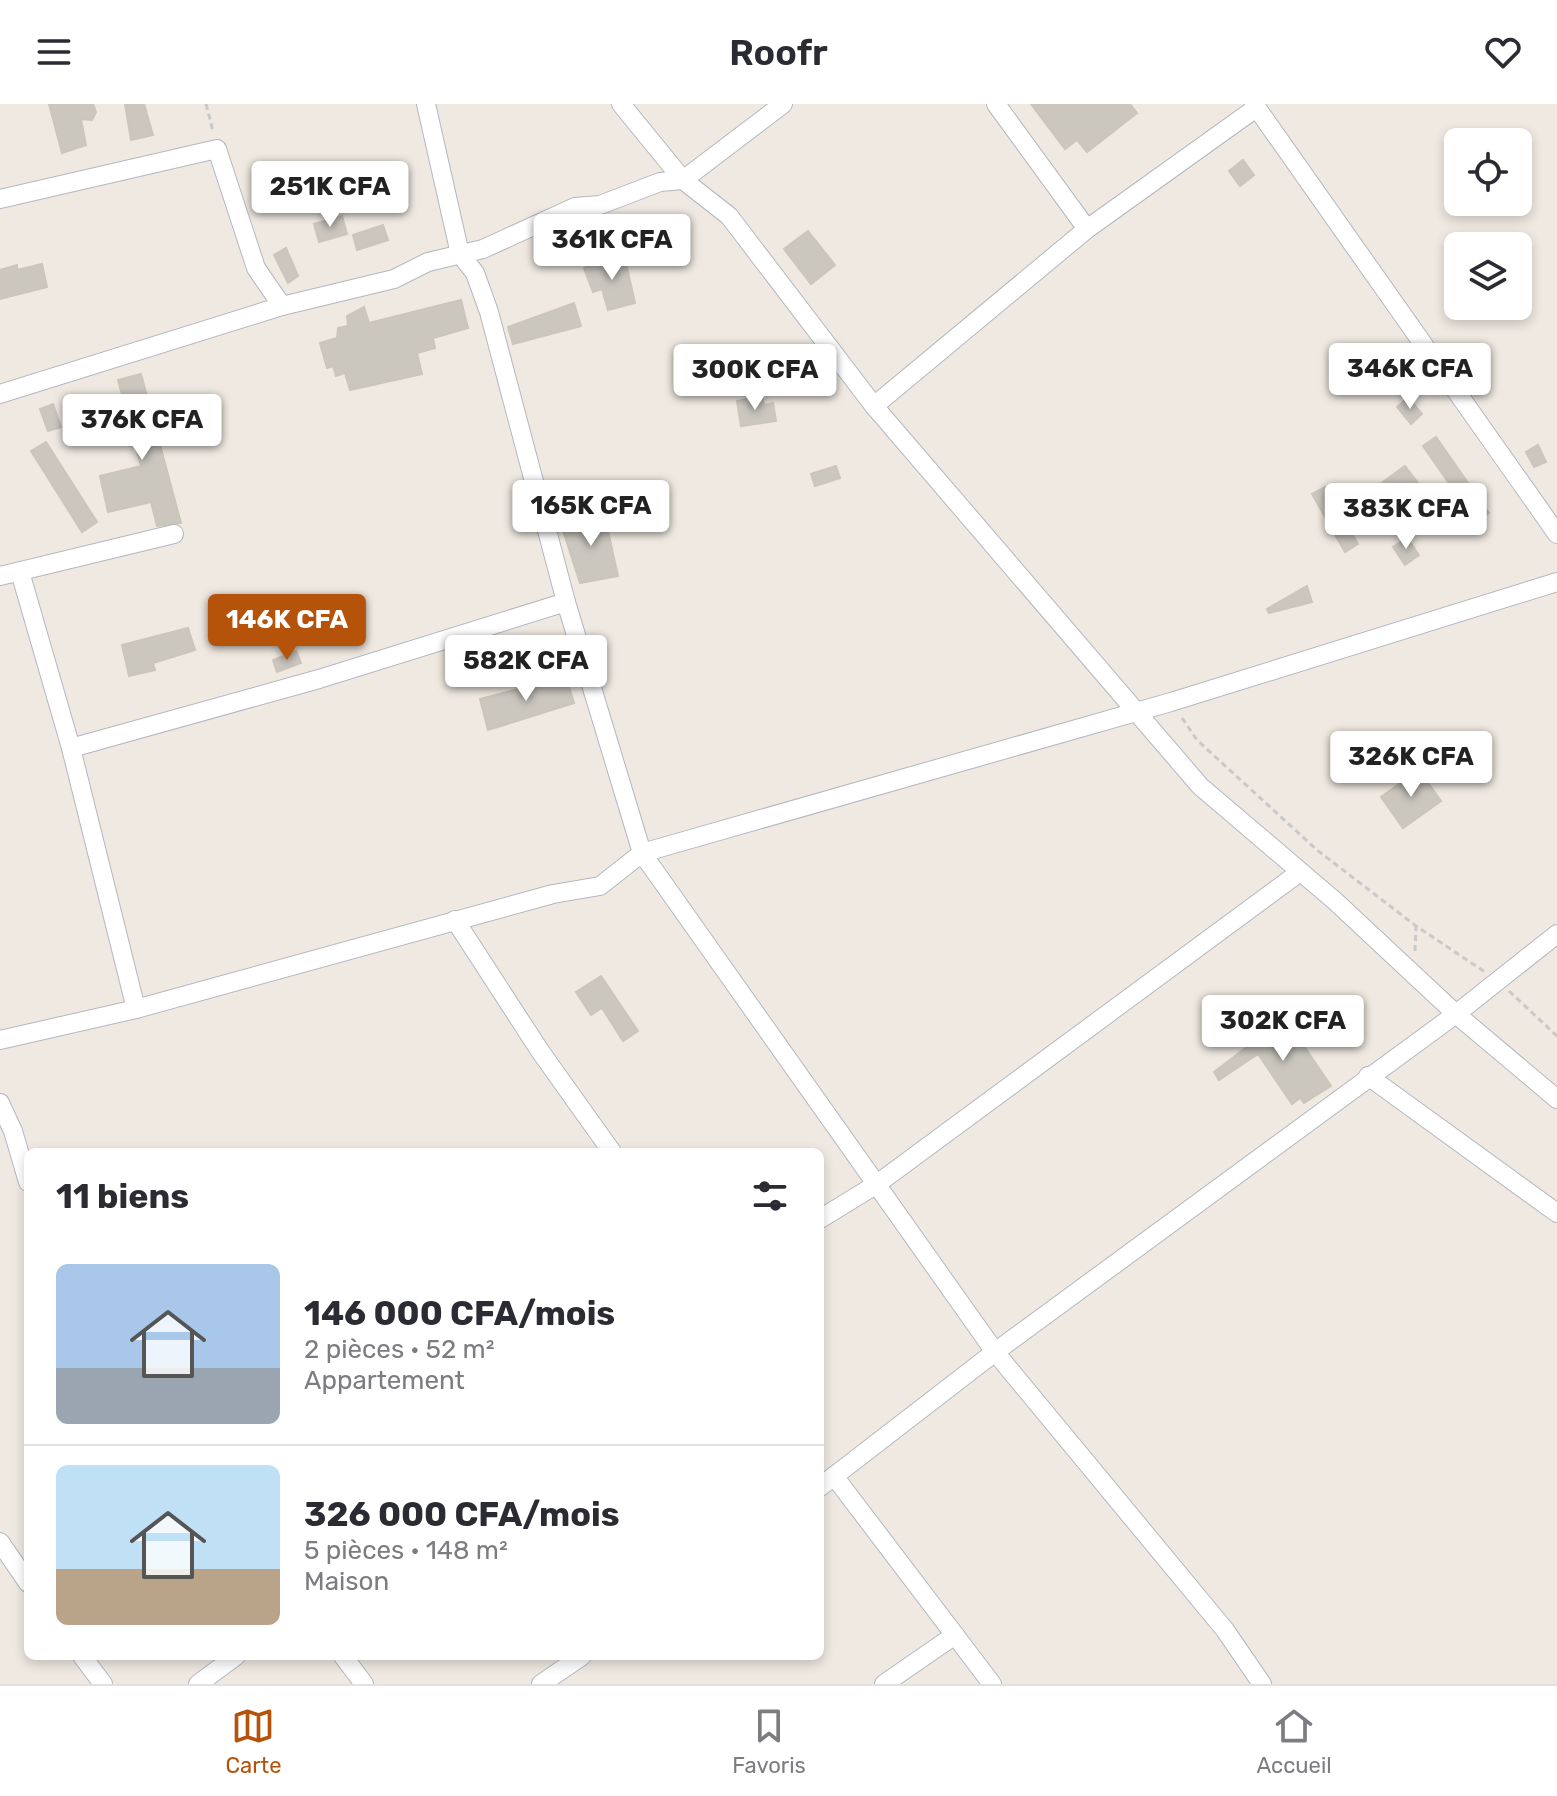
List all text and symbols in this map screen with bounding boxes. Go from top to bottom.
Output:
icon: menu [32,30,76,74]
icon: heart [1481,30,1525,74]
text: Roofr [729,31,828,74]
map controls [1444,128,1532,320]
button: locate [1444,128,1532,216]
pin: 251K CFA [247,161,413,229]
text: 251K CFA [269,171,391,202]
pin: 361K CFA [529,214,695,282]
text: 361K CFA [551,224,673,255]
button: layers [1444,232,1532,320]
pin: 346K CFA [1327,343,1493,411]
pin: 300K CFA [672,344,838,412]
text: 346K CFA [1347,353,1473,384]
text: 300K CFA [691,354,819,385]
pin: 376K CFA [59,394,225,462]
text: 376K CFA [81,404,203,435]
pin: 165K CFA [508,480,674,548]
pin: 383K CFA [1323,483,1489,551]
text: 165K CFA [530,490,652,521]
text: 383K CFA [1343,493,1469,524]
pin: 146K CFA [204,594,370,662]
text: 146K CFA [226,604,348,635]
pin: 582K CFA [443,635,609,703]
text: 582K CFA [463,645,589,676]
pin: 326K CFA [1328,731,1494,799]
text: 326K CFA [1348,741,1474,772]
pin: 302K CFA [1200,995,1366,1063]
text: 302K CFA [1220,1005,1346,1036]
icon: filters [748,1174,792,1218]
text: 11 biens [56,1176,189,1217]
text: 146 000 CFA/mois [304,1293,615,1334]
icon: home [120,1296,216,1392]
text: 2 pièces · 52 m² [304,1334,495,1365]
text: Appartement [304,1365,465,1396]
text: 326 000 CFA/mois [304,1494,620,1535]
icon: home [120,1497,216,1593]
text: 5 pièces · 148 m² [304,1535,508,1566]
text: Maison [304,1566,389,1597]
tab: Carte [225,1704,281,1779]
tab: Favoris [732,1704,806,1779]
tab: Accueil [1256,1704,1332,1779]

